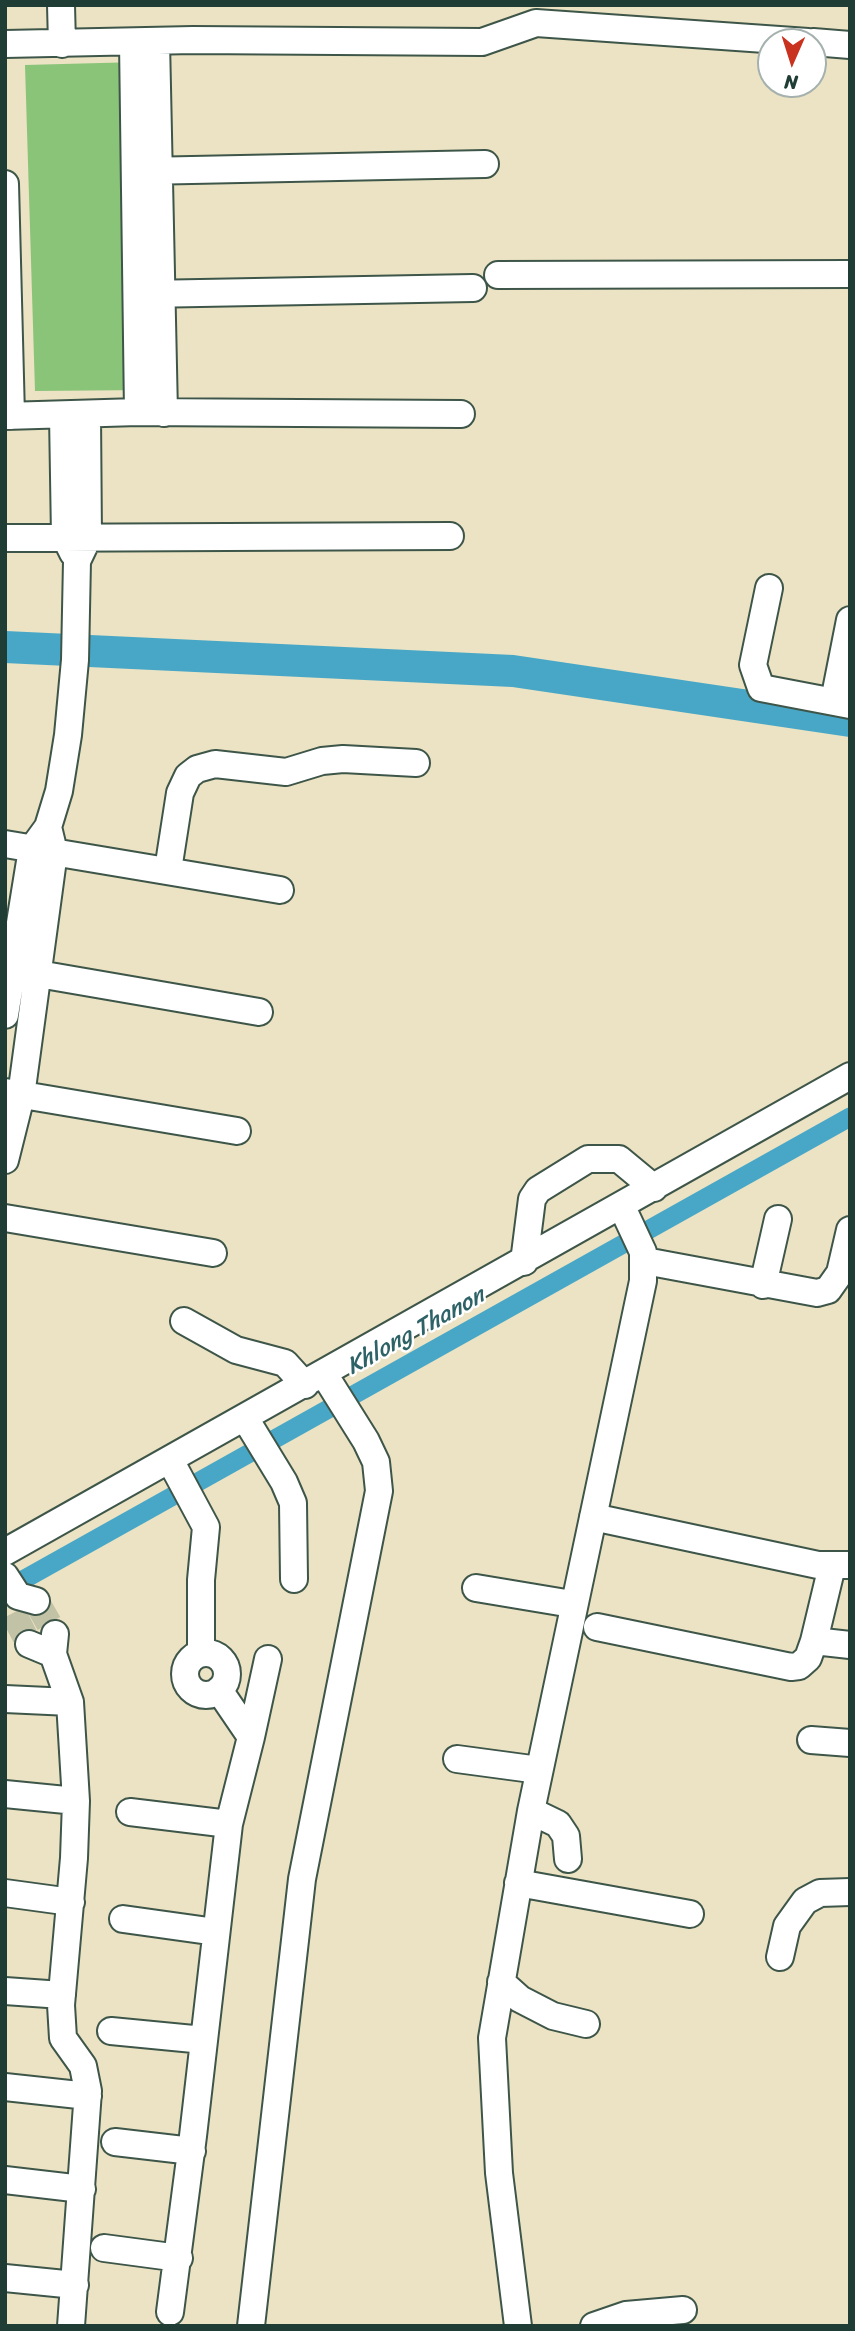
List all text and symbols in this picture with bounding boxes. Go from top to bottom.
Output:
north arrow [757,28,827,98]
text: N [784,66,798,99]
water label: Khlong Thanon [342,1282,490,1382]

